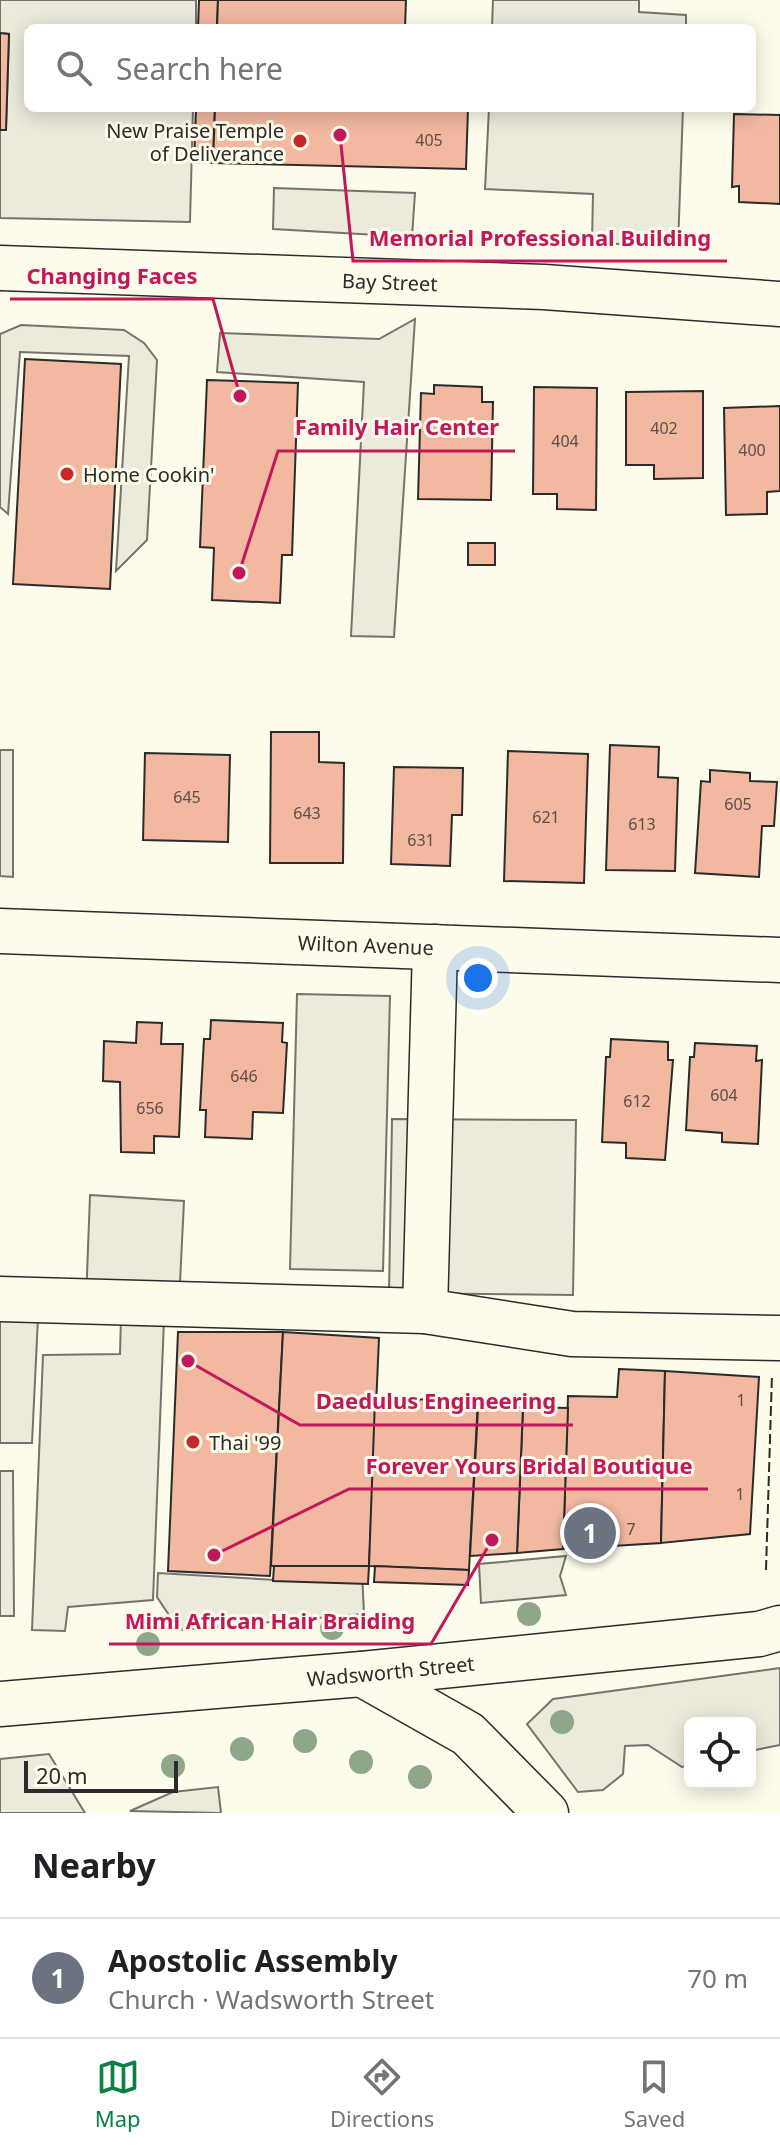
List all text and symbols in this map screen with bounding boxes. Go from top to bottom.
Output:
search box [24,24,756,112]
icon: search [52,46,96,90]
text: Search here [116,48,283,89]
place label: New Praise Temple of Deliverance [106,117,284,167]
house number: 405 [415,129,443,151]
marker: New Praise Temple of Deliverance [291,132,309,150]
callout: Memorial Professional Building [353,215,727,261]
text: Memorial Professional Building [369,222,711,252]
callout: Changing Faces [10,253,213,299]
text: Changing Faces [26,260,198,290]
street label: Bay Street [342,266,438,297]
callout: Family Hair Center [278,405,515,451]
text: Family Hair Center [295,411,499,441]
house number: 402 [650,417,678,439]
house number: 404 [551,430,579,452]
house number: 400 [738,439,766,461]
place label: Home Cookin' [83,461,214,488]
marker: Home Cookin' [58,465,76,483]
house number: 645 [173,786,201,808]
house number: 605 [724,793,752,815]
house number: 643 [293,802,321,824]
house number: 621 [532,806,560,828]
house number: 613 [628,813,656,835]
house number: 631 [407,829,435,851]
street label: Wilton Avenue [297,929,434,961]
your location [458,958,498,998]
house number: 646 [230,1065,258,1087]
house number: 604 [710,1084,738,1106]
house number: 612 [623,1090,651,1112]
house number: 656 [136,1097,164,1119]
callout: Daedulus Engineering [300,1379,573,1425]
text: Daedulus Engineering [316,1385,556,1415]
house number: 1 [736,1389,746,1411]
place label: Thai '99 [209,1429,281,1456]
marker: Thai '99 [184,1433,202,1451]
callout: Forever Yours Bridal Boutique [349,1443,708,1489]
text: Forever Yours Bridal Boutique [365,1450,693,1480]
house number: 1 [735,1483,745,1505]
pin: 1 [564,1503,616,1563]
house number: 7 [626,1518,636,1540]
callout: Mimi African Hair Braiding [109,1598,431,1644]
text: Mimi African Hair Braiding [125,1605,415,1635]
street label: Wadsworth Street [306,1649,476,1692]
map controls [684,1717,756,1789]
button: locate [684,1717,756,1789]
scale bar [24,1757,178,1793]
text: 20 m [36,1760,87,1790]
text: Nearby [32,1842,156,1888]
text: Apostolic Assembly [108,1940,398,1981]
text: 1 [51,1960,65,1996]
text: 70 m [687,1960,748,1996]
text: Church · Wadsworth Street [108,1981,434,2017]
tab: Map [95,2055,141,2133]
tab: Directions [330,2055,434,2133]
tab: Saved [624,2055,685,2133]

